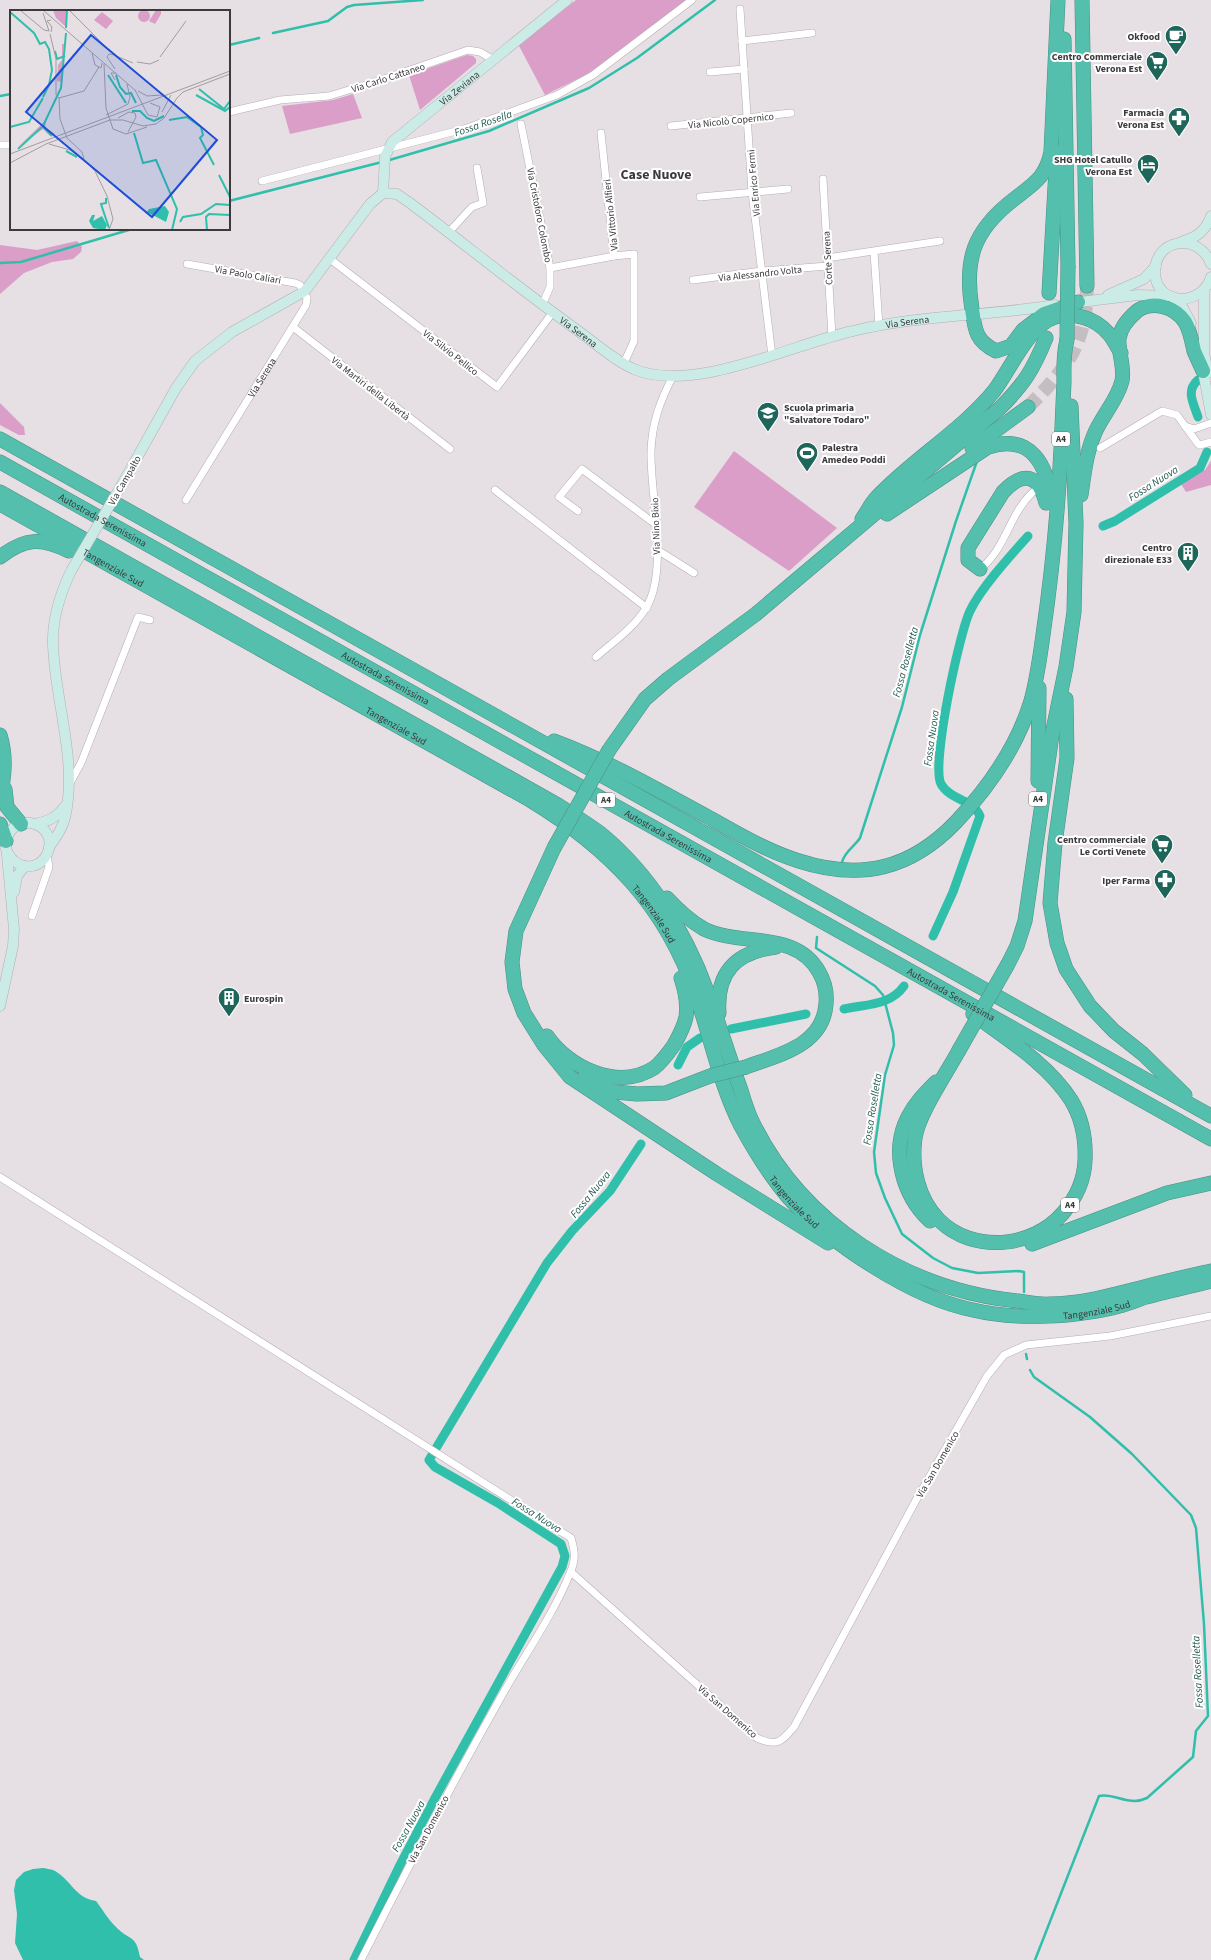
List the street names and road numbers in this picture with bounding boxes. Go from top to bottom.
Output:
street label: Via Carlo Cattaneo [350,59,427,96]
street label: Via Zeviana [437,68,483,109]
street label: Via Nicolò Copernico [688,110,775,132]
street label: Via Enrico Fermi [744,149,764,217]
street label: Via Cristoforo Colombo [523,167,555,264]
street label: Via Vittorio Alfieri [600,179,622,251]
street label: Corte Serena [820,231,836,285]
street label: Via Paolo Caliari [214,262,282,288]
street label: Via Alessandro Volta [718,263,803,285]
street label: Via Serena [885,313,930,332]
street label: Via Serena [556,314,600,351]
street label: Via Silvio Pellico [420,327,481,379]
street label: Via Martiri della Libertà [328,354,413,424]
street label: Via Serena [245,356,280,400]
road number: A4 [1052,432,1070,446]
street label: Via Campalto [105,453,145,508]
street label: Autostrada Serenissima [56,490,149,551]
street label: Via Nino Bixio [648,497,664,555]
street label: Tangenziale Sud [80,546,146,591]
street label: Autostrada Serenissima [339,648,432,709]
street label: Tangenziale Sud [363,704,429,749]
road number: A4 [1029,792,1047,806]
road number: A4 [597,793,615,807]
street label: Autostrada Serenissima [622,806,715,867]
street label: Tangenziale Sud [628,882,678,946]
street label: Autostrada Serenissima [904,965,997,1025]
street label: Tangenziale Sud [766,1173,822,1232]
road number: A4 [1061,1198,1079,1212]
street label: Tangenziale Sud [1062,1297,1132,1323]
street label: Via San Domenico [913,1429,963,1500]
street label: Via San Domenico [694,1682,760,1742]
street label: Via San Domenico [405,1793,453,1866]

